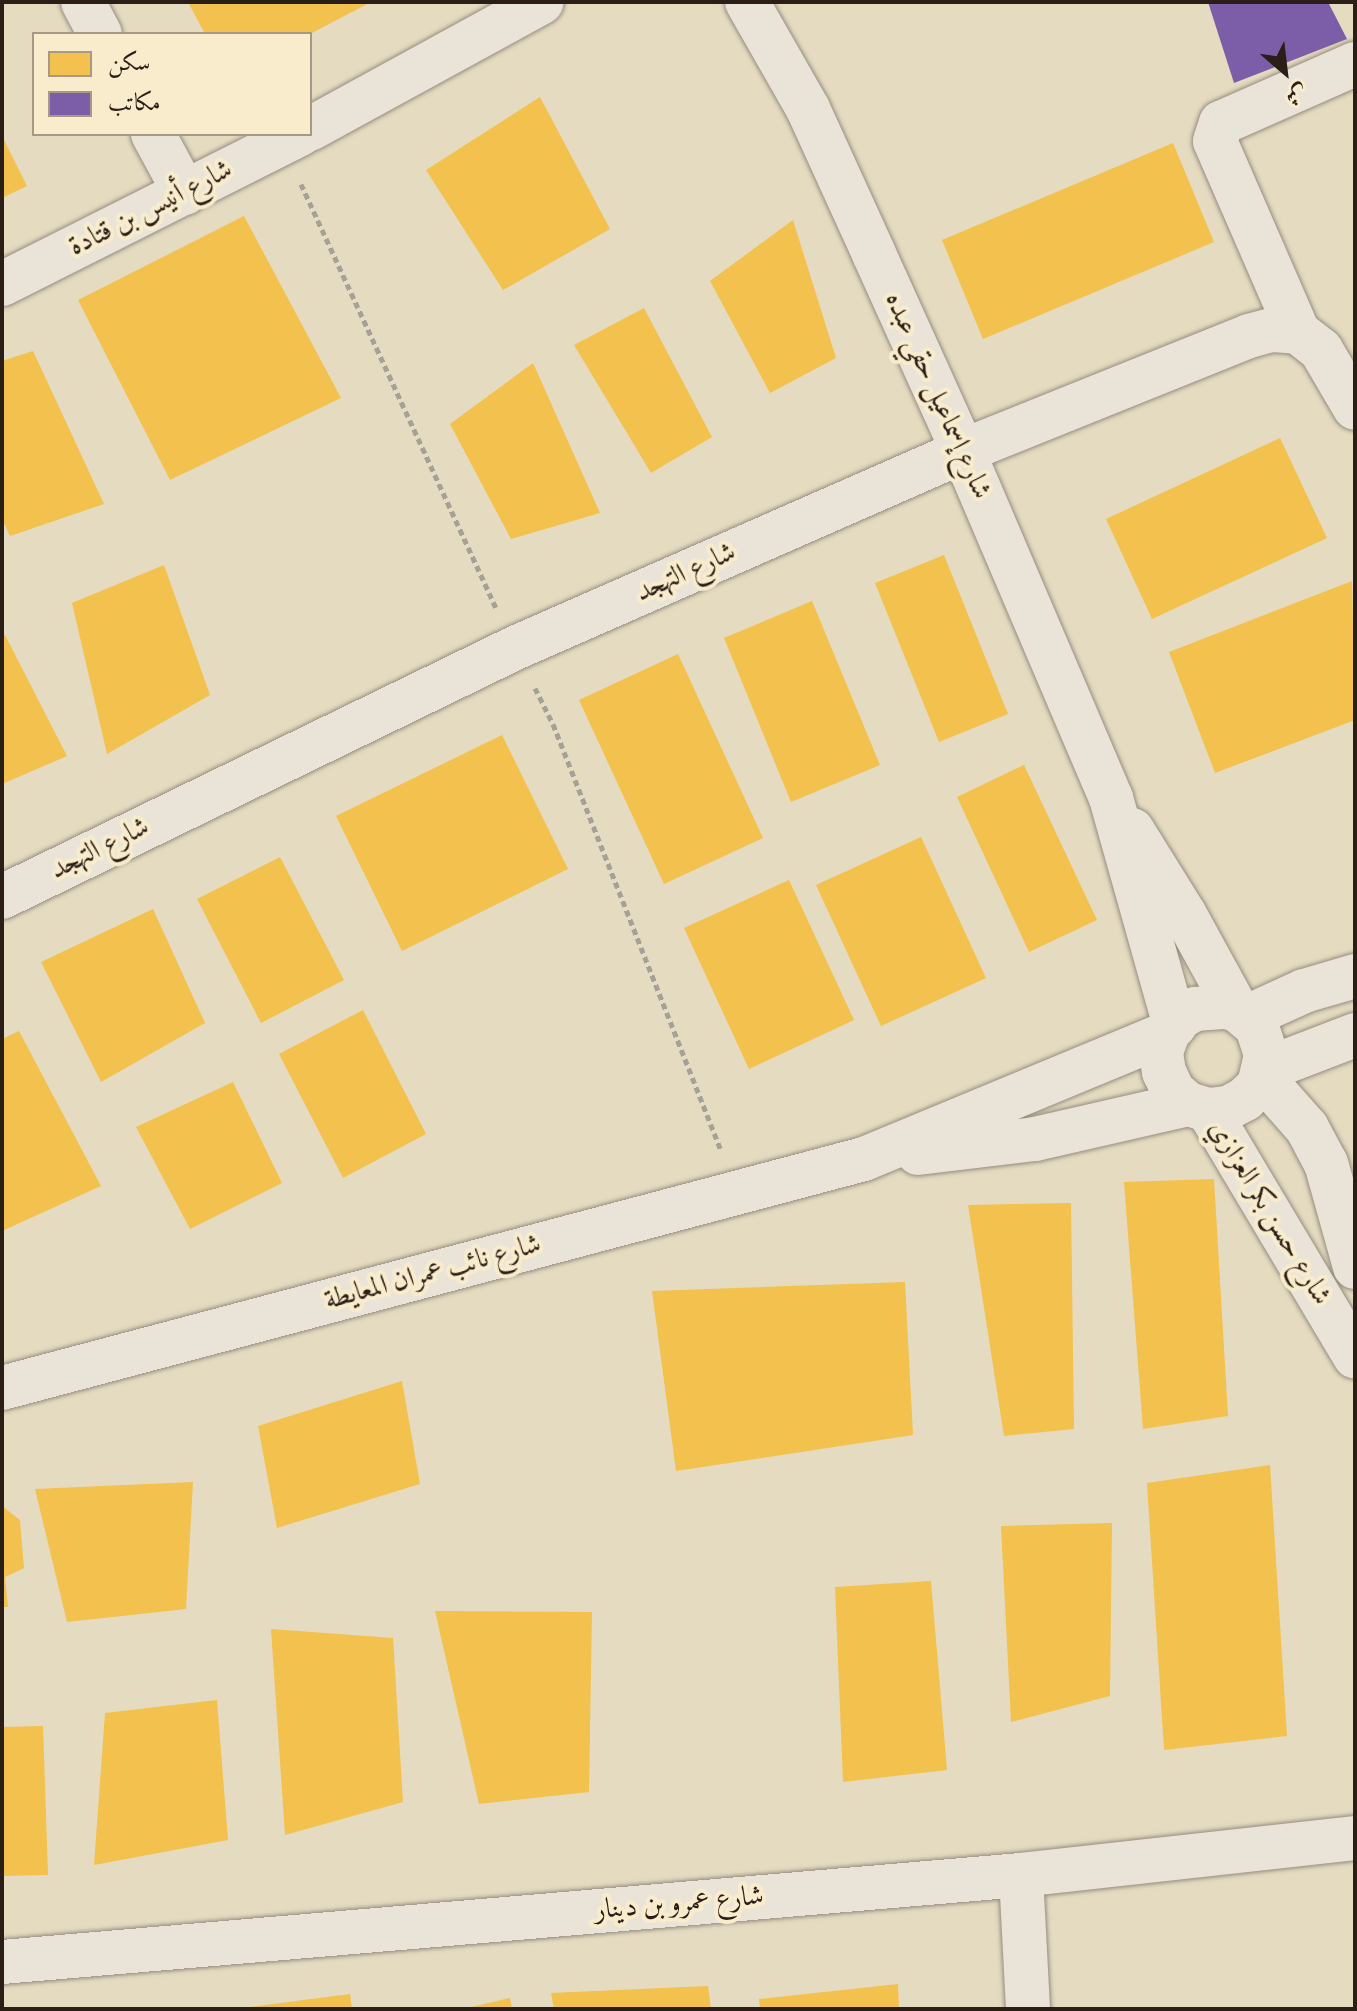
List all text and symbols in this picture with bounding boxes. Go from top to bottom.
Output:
legend [32,32,312,136]
north arrow [1245,32,1325,112]
text: سكن [108,47,151,81]
text: ش [1280,75,1313,112]
text: مكاتب [108,87,161,121]
street label: شارع أنيس بن قتادة [64,153,238,265]
street label: شارع إسماعيل حقي عبده [876,287,998,505]
street label: شارع التهجد [631,536,741,610]
street label: شارع التهجد [45,811,155,887]
street label: شارع حسن بكر العزازي [1200,1114,1338,1312]
street label: شارع نائب عمران المعايطة [321,1228,545,1318]
street label: شارع عمرو بن دينار [593,1880,765,1928]

